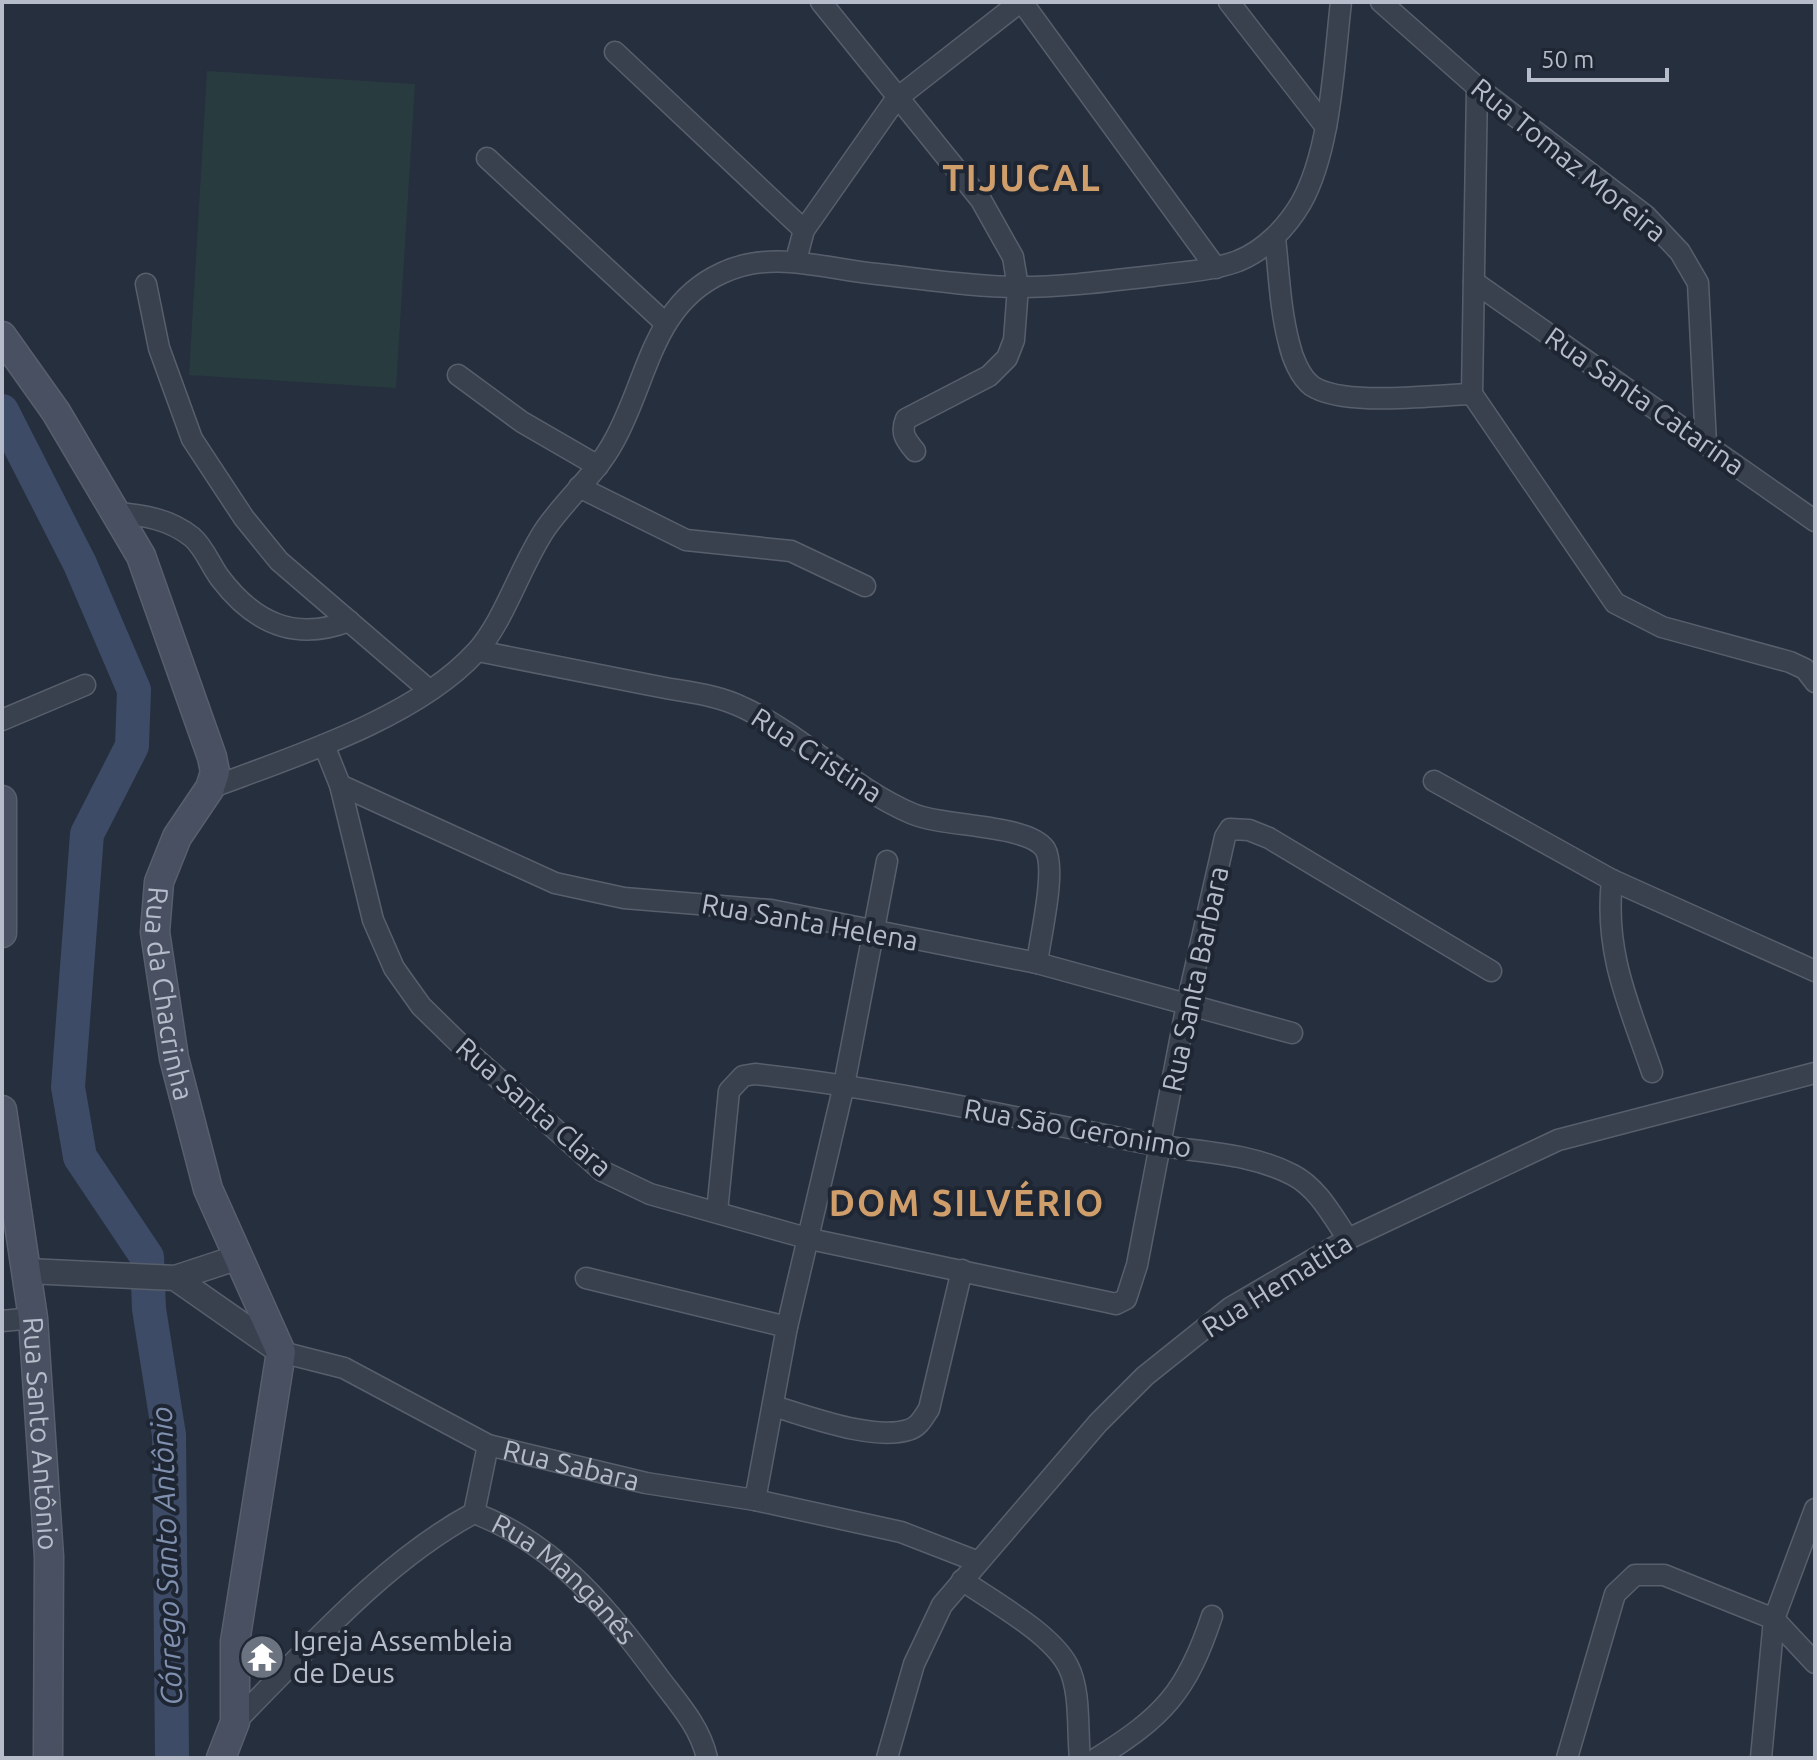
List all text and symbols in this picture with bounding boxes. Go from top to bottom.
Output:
scale bar [1529,32,1667,82]
text: 50 m [1541,46,1594,73]
street label: Rua Tomaz Moreira [1466,72,1673,248]
district label: TIJUCAL [942,157,1102,198]
street label: Rua Santa Catarina [1540,320,1751,481]
street label: Rua Cristina [746,701,888,808]
street label: Rua Santa Barbara [1155,863,1234,1094]
street label: Rua da Chacrinha [140,886,200,1104]
street label: Rua Santa Helena [699,887,921,956]
street label: Rua Santa Clara [451,1031,618,1182]
street label: Rua São Geronimo [962,1092,1194,1163]
district label: DOM SILVÉRIO [829,1180,1105,1223]
street label: Rua Hematita [1196,1226,1357,1343]
street label: Rua Santo Antônio [18,1316,65,1551]
water label: Córrego Santo Antônio [144,1406,188,1706]
street label: Rua Sabara [500,1433,643,1496]
street label: Rua Manganês [487,1507,643,1650]
place label: Igreja Assembleia de Deus [293,1625,513,1688]
temple icon: Igreja Assembleia de Deus [238,1633,286,1681]

